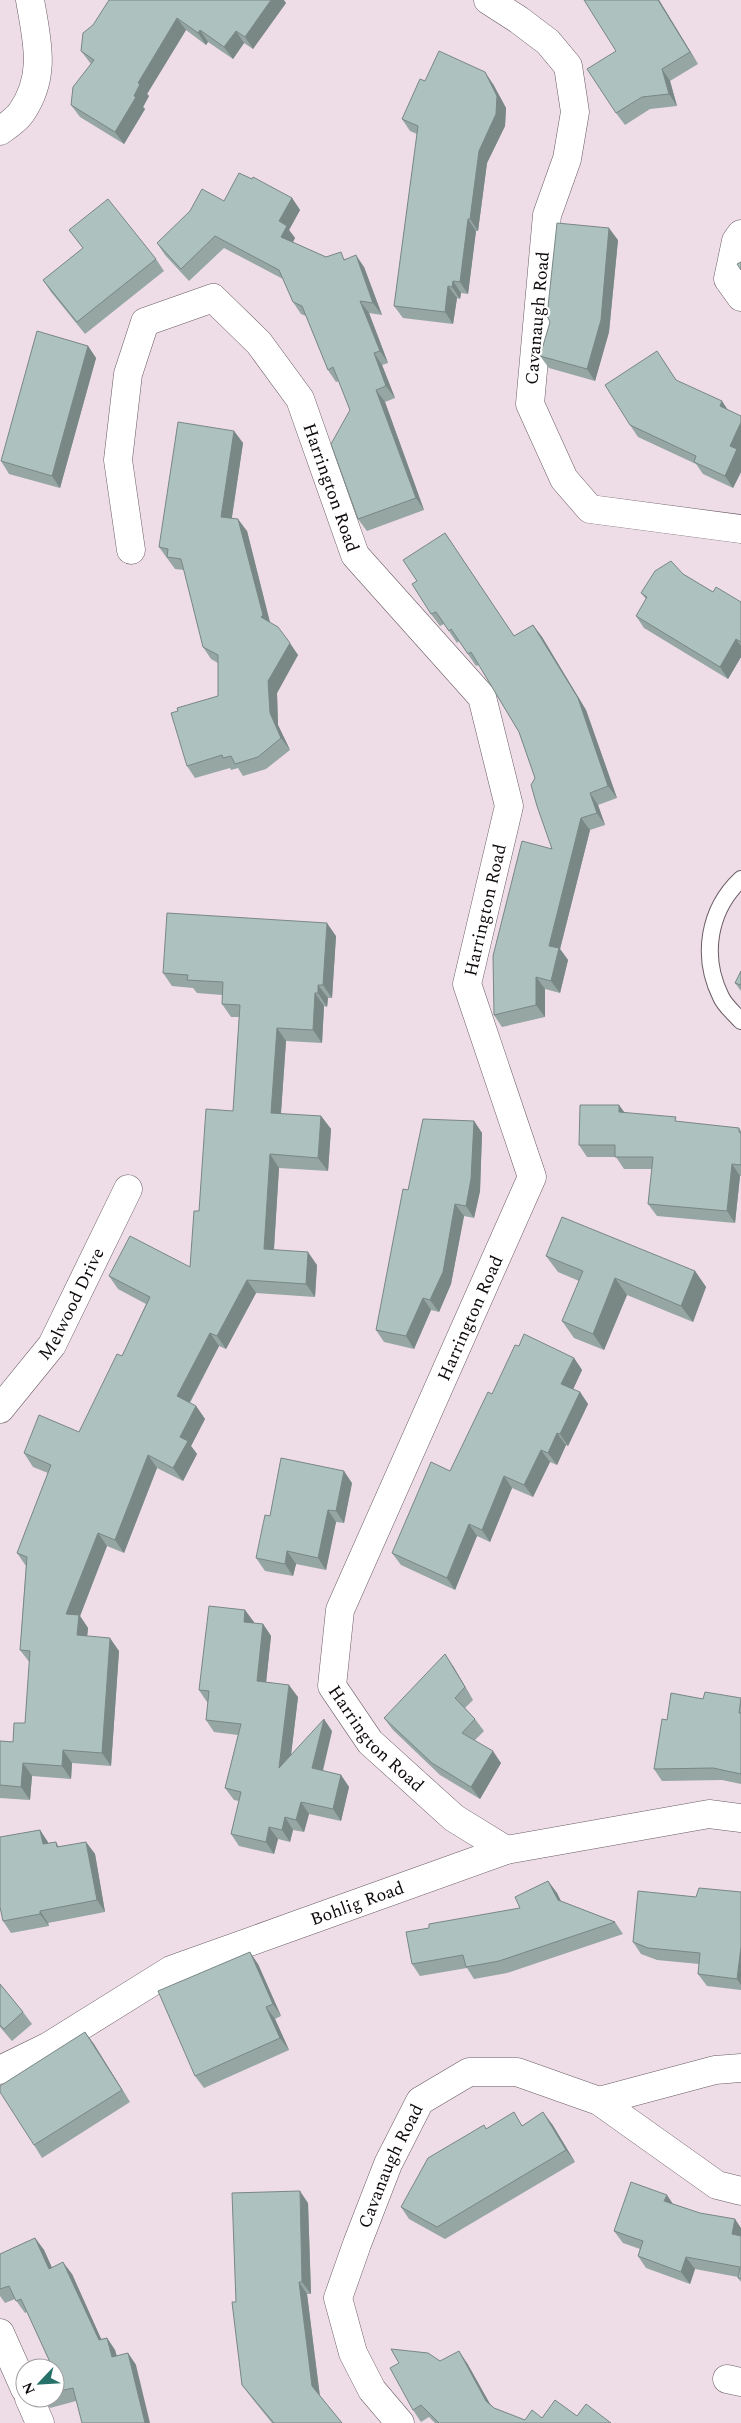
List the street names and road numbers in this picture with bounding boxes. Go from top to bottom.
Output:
street label: Cavanaugh Road [518,250,557,386]
street label: Harrington Road [296,419,366,556]
street label: Harrington Road [457,841,514,979]
street label: Melwood Drive [32,1243,111,1366]
street label: Harrington Road [431,1251,510,1385]
street label: Harrington Road [321,1680,430,1799]
street label: Bohlig Road [307,1875,408,1933]
street label: Cavanaugh Road [351,2099,430,2232]

